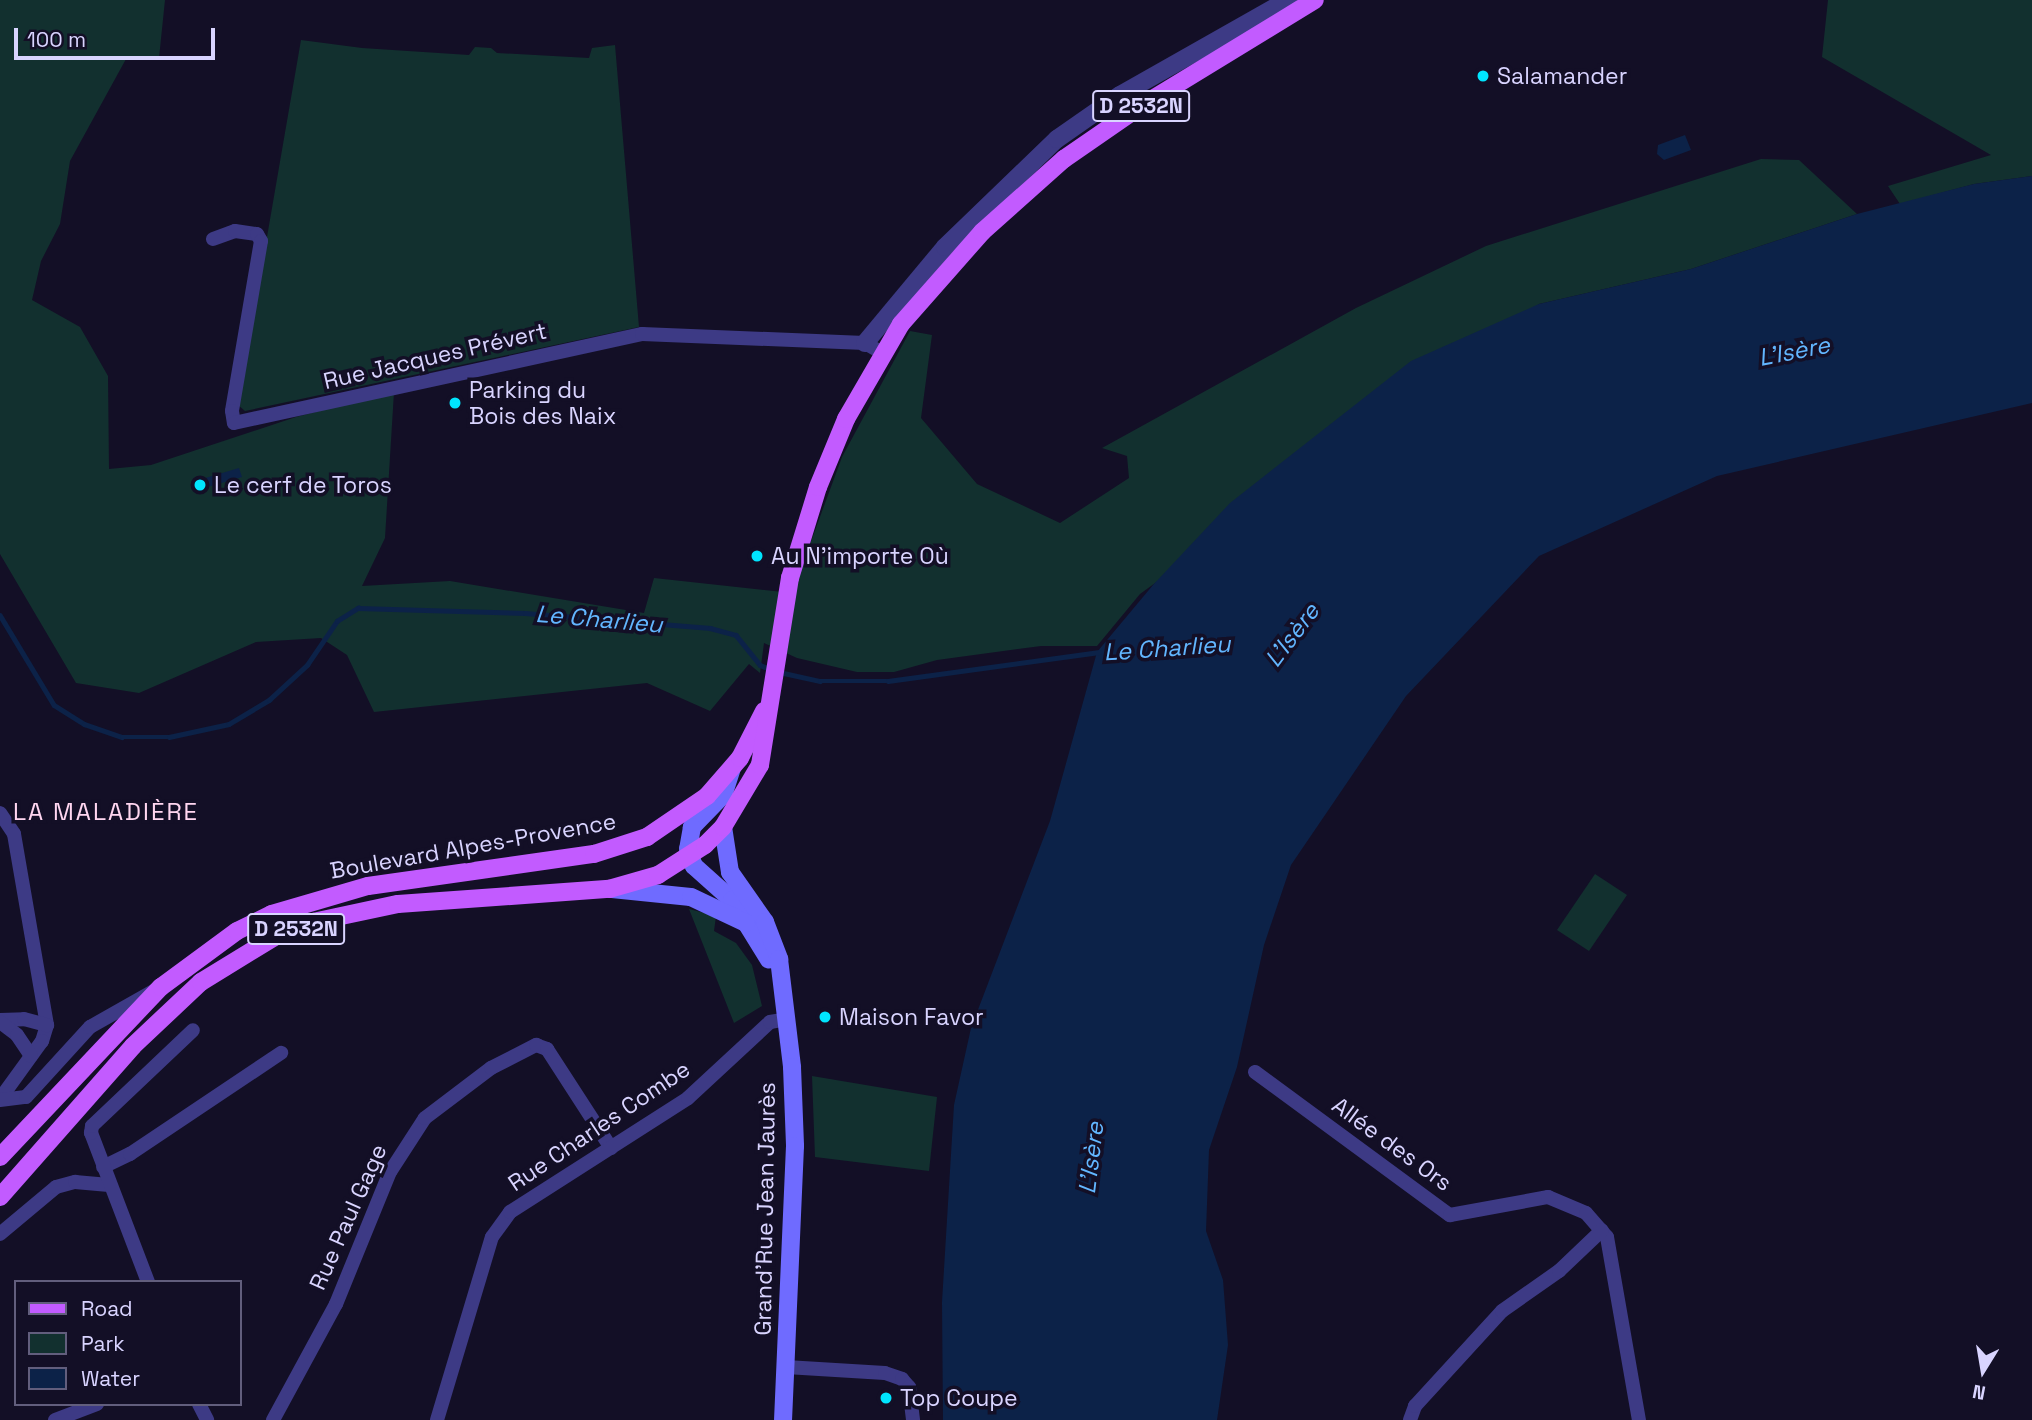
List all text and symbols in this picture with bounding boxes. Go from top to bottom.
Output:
scale bar [18,14,219,58]
text: 100 m [27,26,86,53]
place label: Salamander [1497,62,1627,90]
marker: Salamander [1475,68,1491,84]
road number: D 2532N [1092,88,1190,124]
street label: Rue Jacques Prévert [321,317,549,395]
water label: L'Isère [1756,330,1832,372]
place label: Parking du Bois des Naix [469,376,616,430]
marker: Parking du Bois des Naix [447,395,463,411]
place label: Le cerf de Toros [214,471,392,499]
marker: Le cerf de Toros [192,477,208,493]
place label: Au N'importe Où [771,542,949,570]
marker: Au N'importe Où [749,548,765,564]
water label: L'Isère [1259,598,1325,672]
water label: Le Charlieu [534,599,664,639]
water label: Le Charlieu [1103,629,1231,667]
district label: LA MALADIÈRE [14,798,198,826]
street label: Boulevard Alpes-Provence [328,807,618,885]
road number: D 2532N [247,912,345,946]
place label: Maison Favor [839,1003,984,1031]
marker: Maison Favor [817,1009,833,1025]
street label: Rue Charles Combe [503,1055,695,1197]
street label: Grand'Rue Jean Jaurès [749,1082,781,1336]
street label: Allée des Ors [1327,1091,1457,1197]
water label: L'Isère [1072,1120,1110,1196]
street label: Rue Paul Gage [304,1140,392,1294]
legend [14,1280,242,1406]
text: Road [81,1295,133,1322]
text: Park [81,1330,125,1357]
north arrow [1948,1336,2018,1406]
text: Water [81,1365,140,1392]
text: N [1970,1379,1988,1406]
place label: Top Coupe [900,1384,1018,1412]
marker: Top Coupe [878,1390,894,1406]

